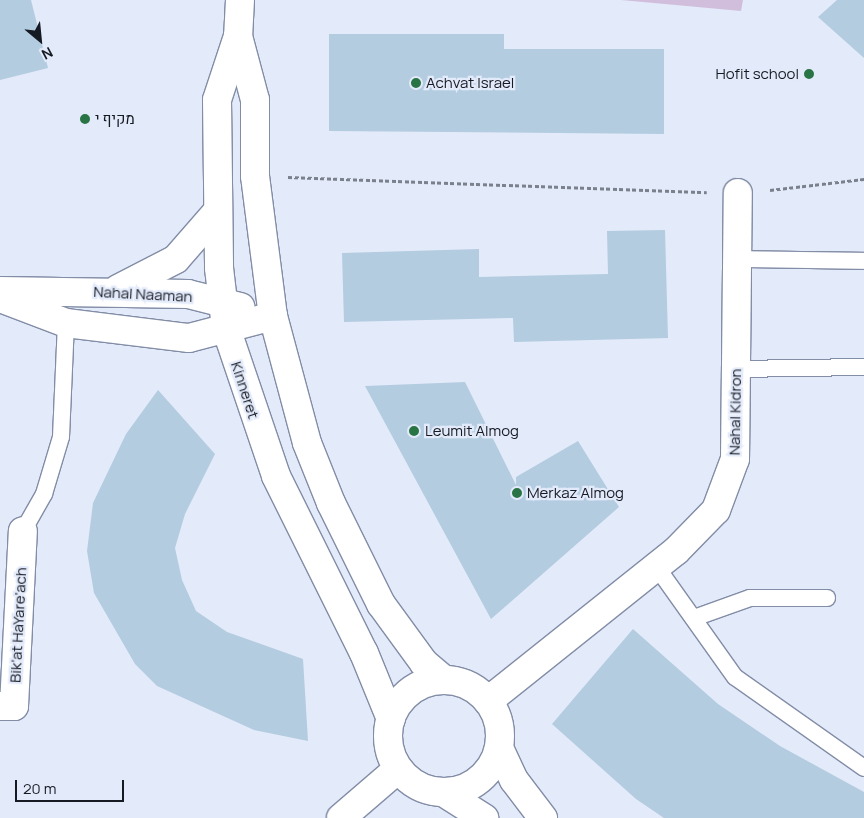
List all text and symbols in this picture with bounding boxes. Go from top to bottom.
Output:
north arrow [15,15,65,65]
text: N [38,43,56,64]
place label: Hofit school [715,65,799,83]
marker: Hofit school [803,68,815,80]
place label: Achvat Israel [426,74,514,92]
marker: Achvat Israel [410,77,422,89]
place label: מקיף י [95,110,135,128]
marker: מקיף י [79,113,91,125]
street label: Nahal Naaman [93,282,193,306]
street label: Kinneret [227,359,263,421]
street label: Nahal Kidron [725,369,745,455]
place label: Leumit Almog [425,422,519,440]
marker: Leumit Almog [407,424,421,438]
place label: Merkaz Almog [527,484,624,502]
marker: Merkaz Almog [511,487,523,499]
street label: Bik'at HaYare'ach [6,567,30,683]
scale bar [18,770,126,802]
text: 20 m [23,778,56,799]

